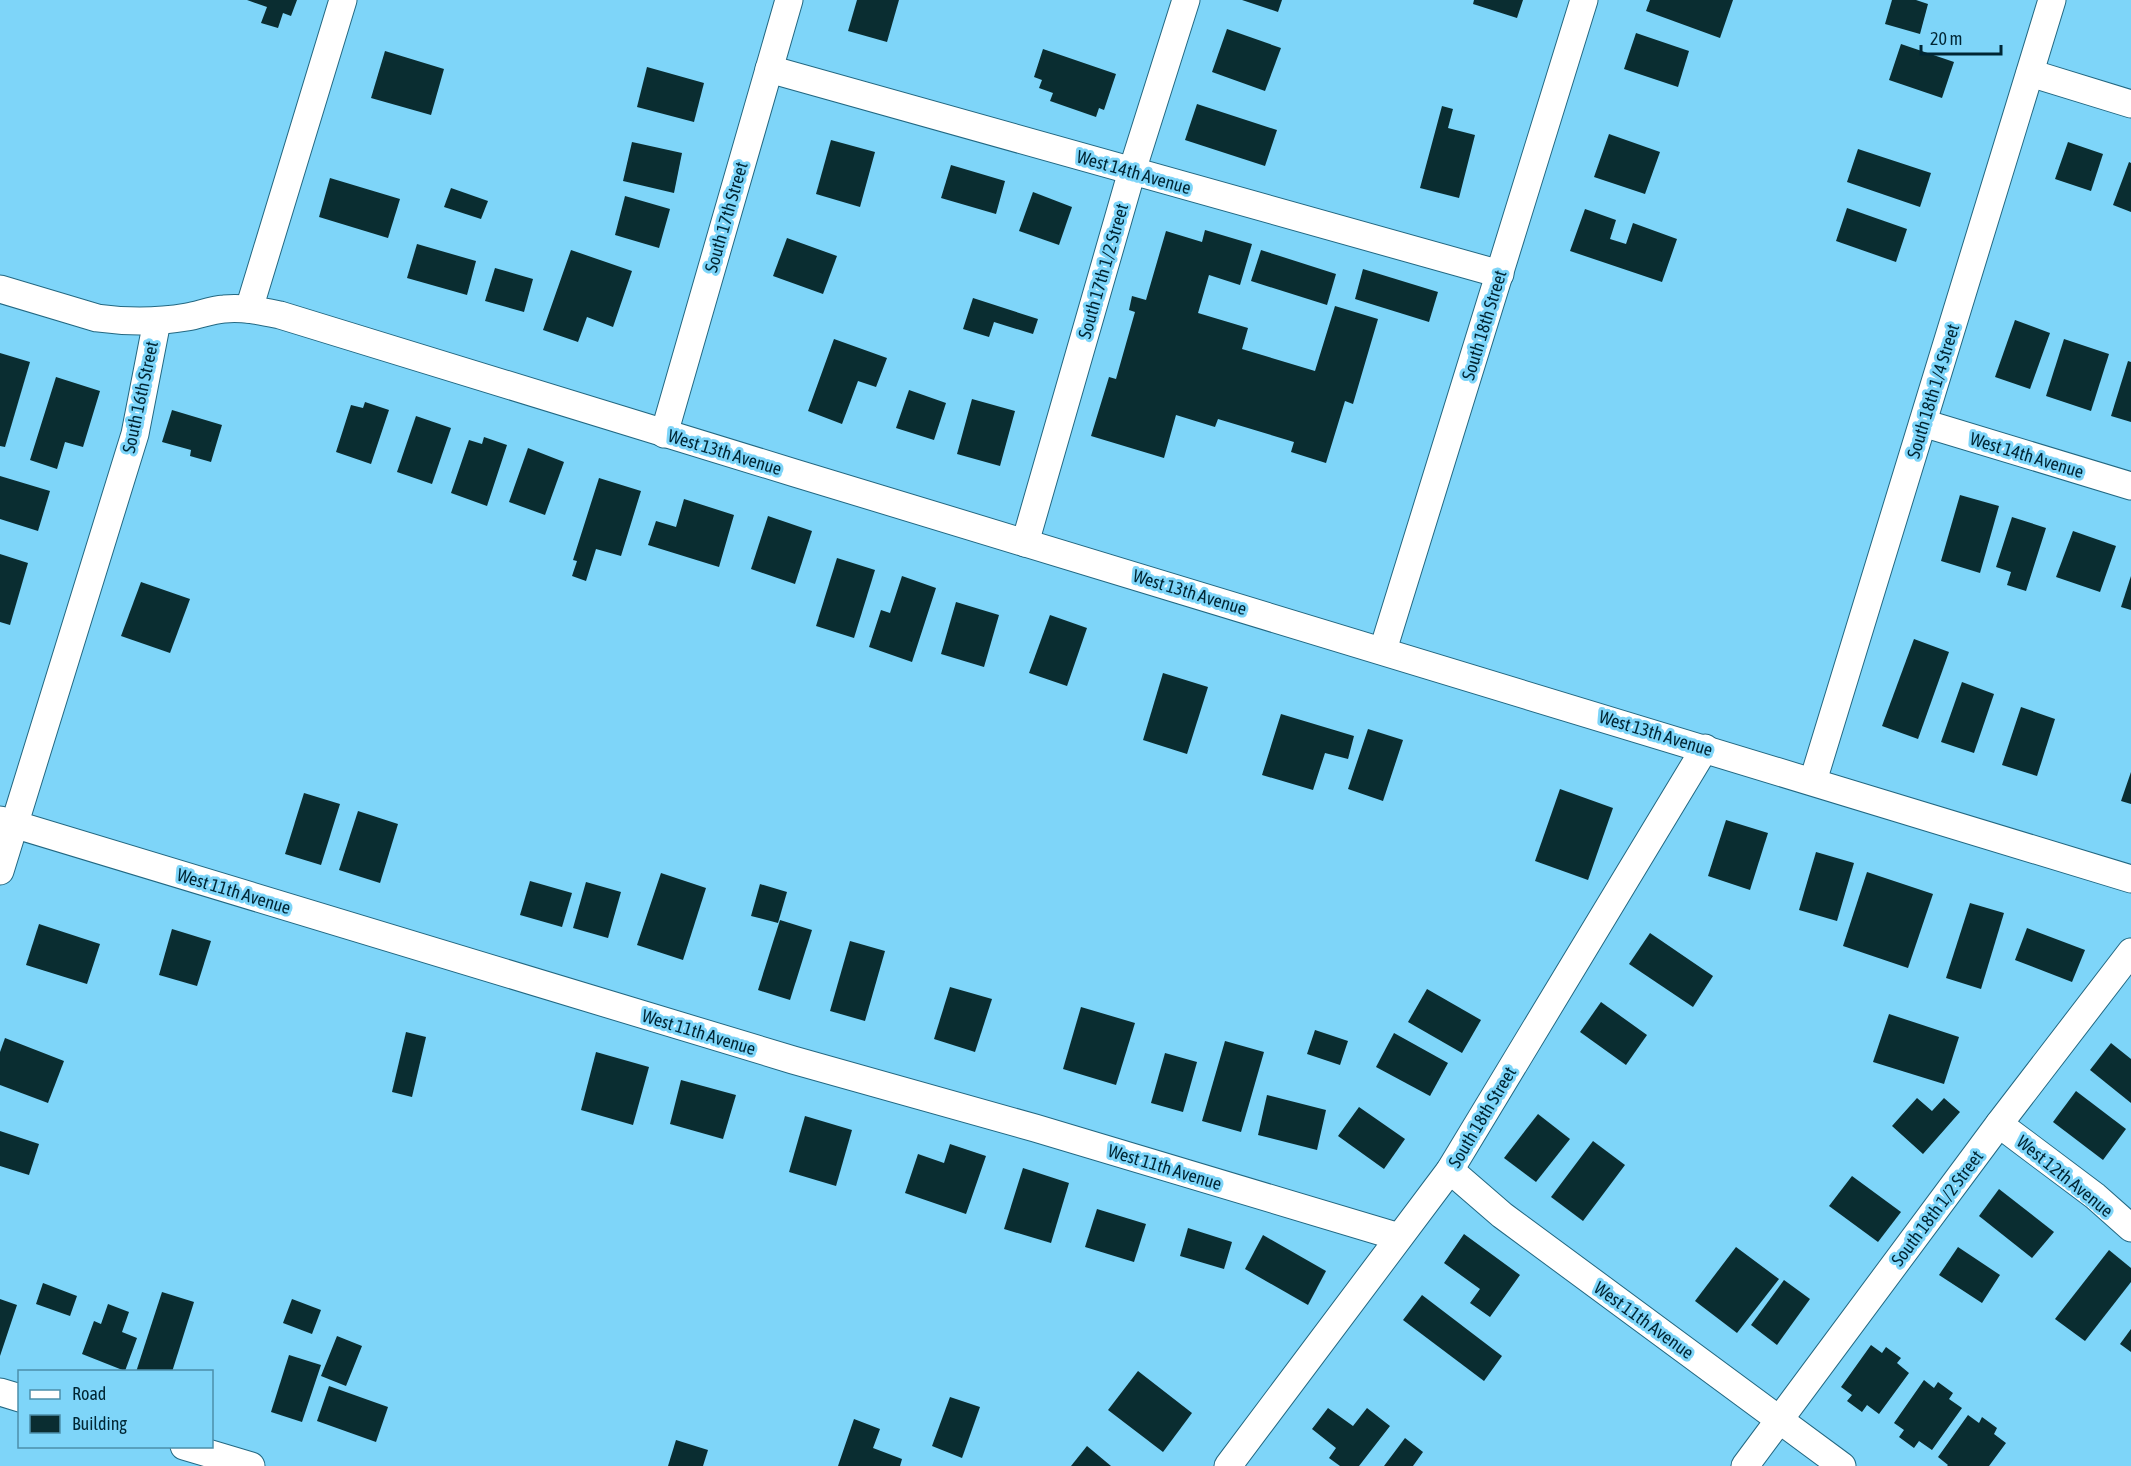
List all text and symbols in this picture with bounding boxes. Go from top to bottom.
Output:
scale bar [1921,18,2000,56]
text: 20 m [1930,28,1962,49]
street label: West 14th Avenue [1074,146,1194,198]
street label: South 17th Street [700,159,752,275]
street label: South 17th 1/2 Street [1074,201,1132,341]
street label: South 18th Street [1457,267,1511,383]
street label: South 18th 1/4 Street [1903,321,1963,461]
street label: South 16th Street [118,339,162,455]
street label: West 13th Avenue [666,425,784,479]
street label: West 14th Avenue [1968,428,2086,482]
street label: West 13th Avenue [1131,565,1249,619]
street label: West 13th Avenue [1597,706,1715,760]
street label: West 11th Avenue [175,864,293,918]
street label: West 11th Avenue [640,1005,758,1059]
street label: South 18th Street [1444,1063,1520,1171]
street label: West 12th Avenue [2013,1131,2117,1221]
street label: West 11th Avenue [1106,1140,1224,1194]
street label: South 18th 1/2 Street [1887,1146,1987,1270]
street label: West 11th Avenue [1590,1277,1698,1363]
legend [18,1370,213,1448]
text: Road [72,1383,106,1404]
text: Building [72,1413,127,1434]

